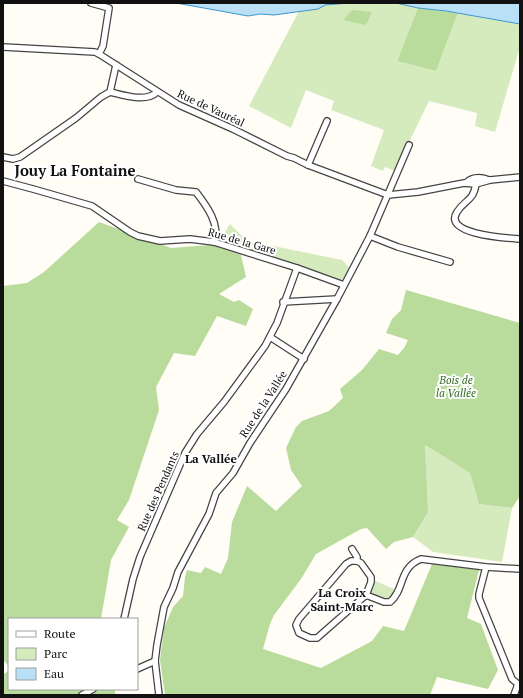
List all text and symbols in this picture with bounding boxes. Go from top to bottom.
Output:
street label: Rue de Vauréal [175,86,247,130]
district label: Jouy La Fontaine [14,160,136,180]
street label: Rue de la Gare [206,225,278,258]
street label: Rue de la Vallée [236,368,290,440]
park label: Bois de la Vallée [436,373,476,400]
street label: Rue des Pendants [134,449,182,533]
district label: La Vallée [185,451,238,466]
district label: La Croix Saint-Marc [310,585,374,614]
legend [8,618,138,690]
text: Route [44,626,75,641]
text: Parc [44,646,68,661]
text: Eau [44,666,64,681]

